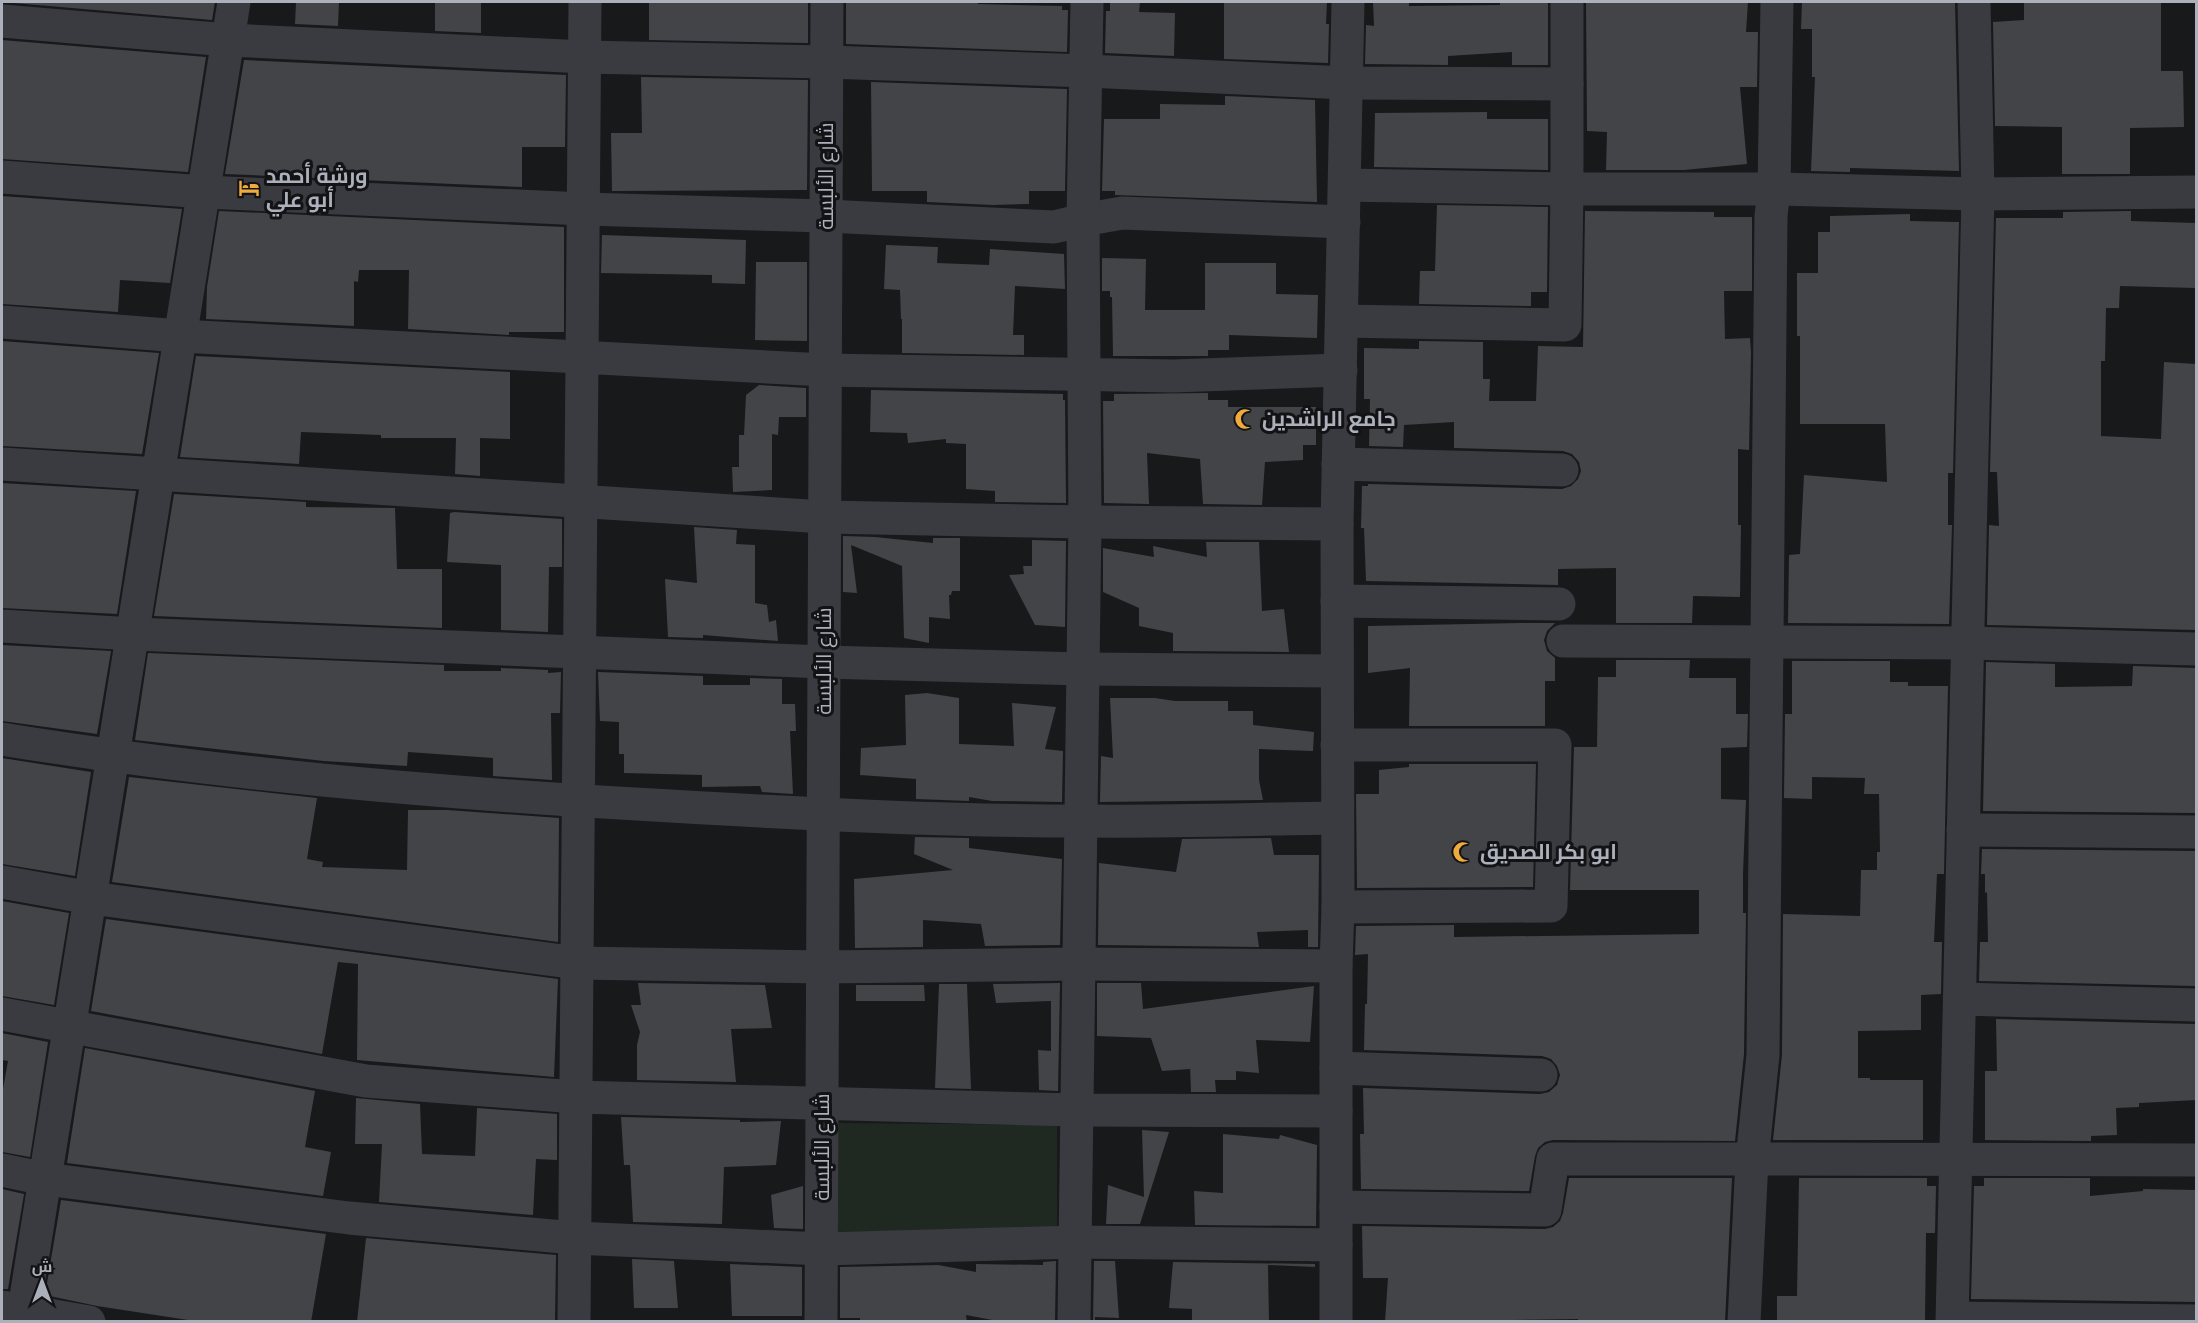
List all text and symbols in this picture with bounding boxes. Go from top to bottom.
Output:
street label: شارع الألبسة [811,122,840,230]
place label: ورشة أحمد أبو علي [266,161,368,217]
hotel icon: ورشة أحمد أبو علي [237,176,261,200]
place label: جامع الراشدين [1262,404,1396,433]
mosque icon: جامع الراشدين [1233,407,1257,431]
street label: شارع الألبسة [809,607,838,715]
place label: ابو بكر الصديق [1480,837,1617,865]
mosque icon: ابو بكر الصديق [1451,840,1475,864]
street label: شارع الألبسة [807,1093,836,1201]
north arrow [12,1251,72,1311]
text: ش [32,1255,52,1277]

